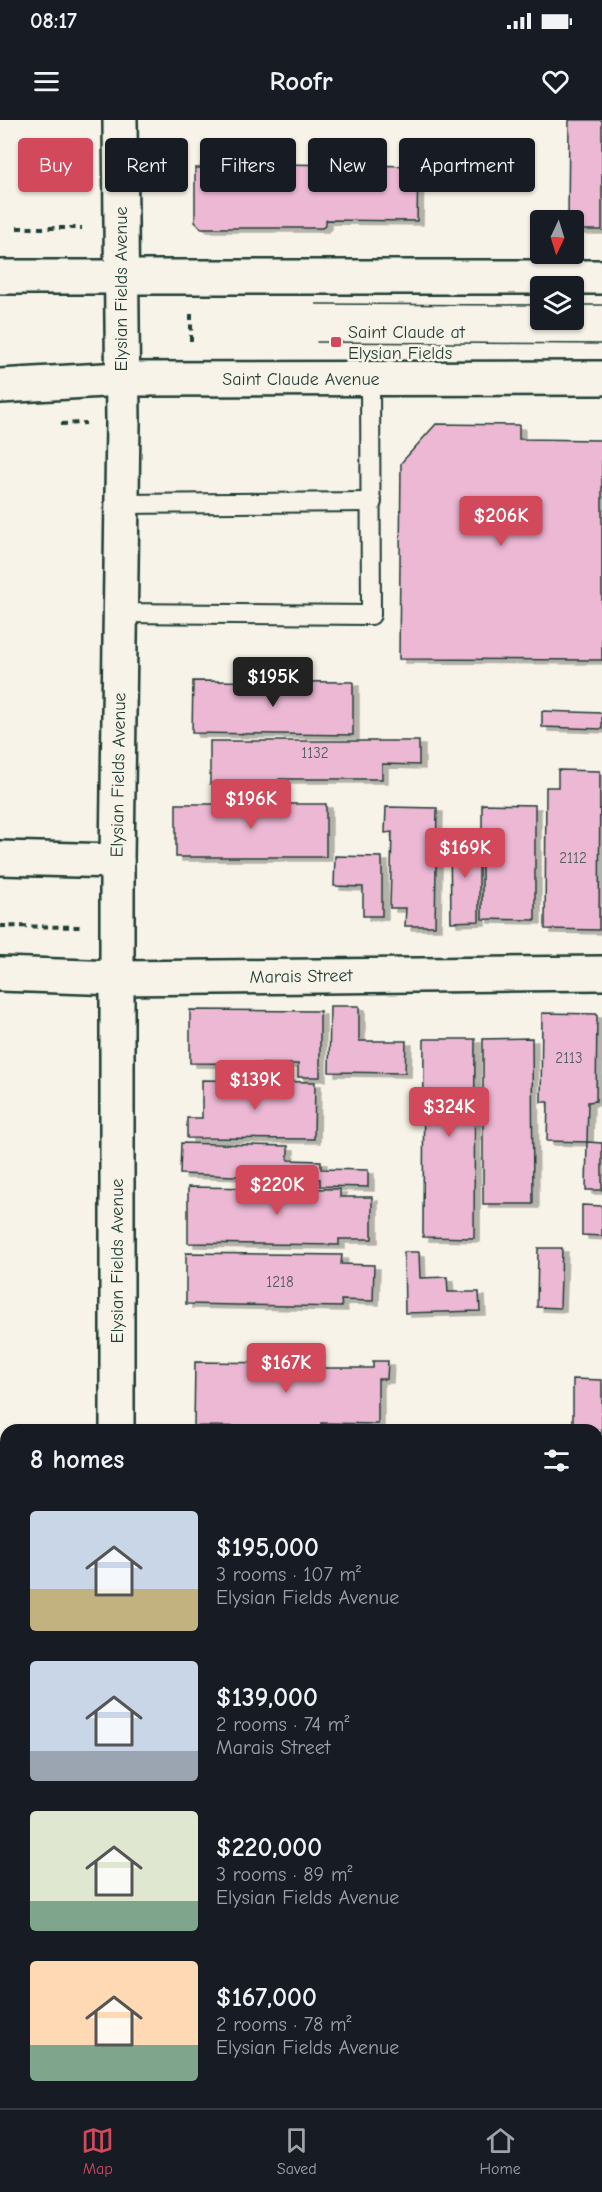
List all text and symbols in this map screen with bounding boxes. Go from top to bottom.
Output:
text: 08:17 [30,8,77,34]
icon: menu [30,65,63,98]
icon: heart [539,65,572,98]
text: Roofr [269,66,333,97]
chip: Buy [18,138,93,192]
chip: Rent [105,138,188,192]
chip: Filters [200,138,296,192]
chip: New [308,138,387,192]
chip: Apartment [399,138,535,192]
street label: Elysian Fields Avenue [111,207,132,371]
north arrow [530,210,584,264]
map controls [530,210,584,330]
button: layers [530,276,584,330]
place label: Saint Claude at Elysian Fields [348,322,466,364]
marker: Saint Claude at Elysian Fields [329,335,343,349]
street label: Saint Claude Avenue [222,369,380,390]
pin: $206K [459,496,543,547]
text: $206K [473,504,529,527]
pin: $195K [231,657,315,708]
text: $195K [247,665,299,688]
street label: Elysian Fields Avenue [107,692,130,858]
house number: 1132 [301,744,329,762]
pin: $196K [209,779,293,830]
text: $196K [225,787,277,810]
pin: $169K [423,828,507,879]
text: $169K [439,836,491,859]
house number: 2112 [559,849,587,867]
street label: Marais Street [249,965,354,988]
house number: 2113 [555,1049,583,1067]
pin: $139K [213,1060,297,1111]
text: $139K [229,1068,281,1091]
pin: $324K [407,1087,491,1138]
text: $324K [423,1095,475,1118]
pin: $220K [235,1165,319,1216]
text: $220K [250,1173,304,1196]
street label: Elysian Fields Avenue [107,1179,128,1343]
house number: 1218 [266,1273,294,1291]
pin: $167K [244,1343,328,1394]
text: $167K [261,1351,311,1374]
icon: filters [540,1444,573,1477]
text: 8 homes [30,1445,124,1475]
text: $195,000 [216,1533,319,1563]
icon: home [78,1535,150,1607]
text: 3 rooms · 107 m² [216,1563,361,1586]
text: Elysian Fields Avenue [216,1586,399,1609]
text: $139,000 [216,1683,318,1713]
icon: home [78,1685,150,1757]
text: 2 rooms · 74 m² [216,1713,349,1736]
text: Marais Street [216,1736,331,1759]
text: $220,000 [216,1833,322,1863]
icon: home [78,1835,150,1907]
text: 3 rooms · 89 m² [216,1863,352,1886]
text: Elysian Fields Avenue [216,1886,399,1909]
text: $167,000 [216,1983,317,2013]
icon: home [78,1985,150,2057]
text: 2 rooms · 78 m² [216,2013,352,2036]
text: Elysian Fields Avenue [216,2036,399,2059]
tab: Map [81,2124,114,2178]
tab: Saved [277,2124,317,2178]
tab: Home [479,2124,521,2178]

